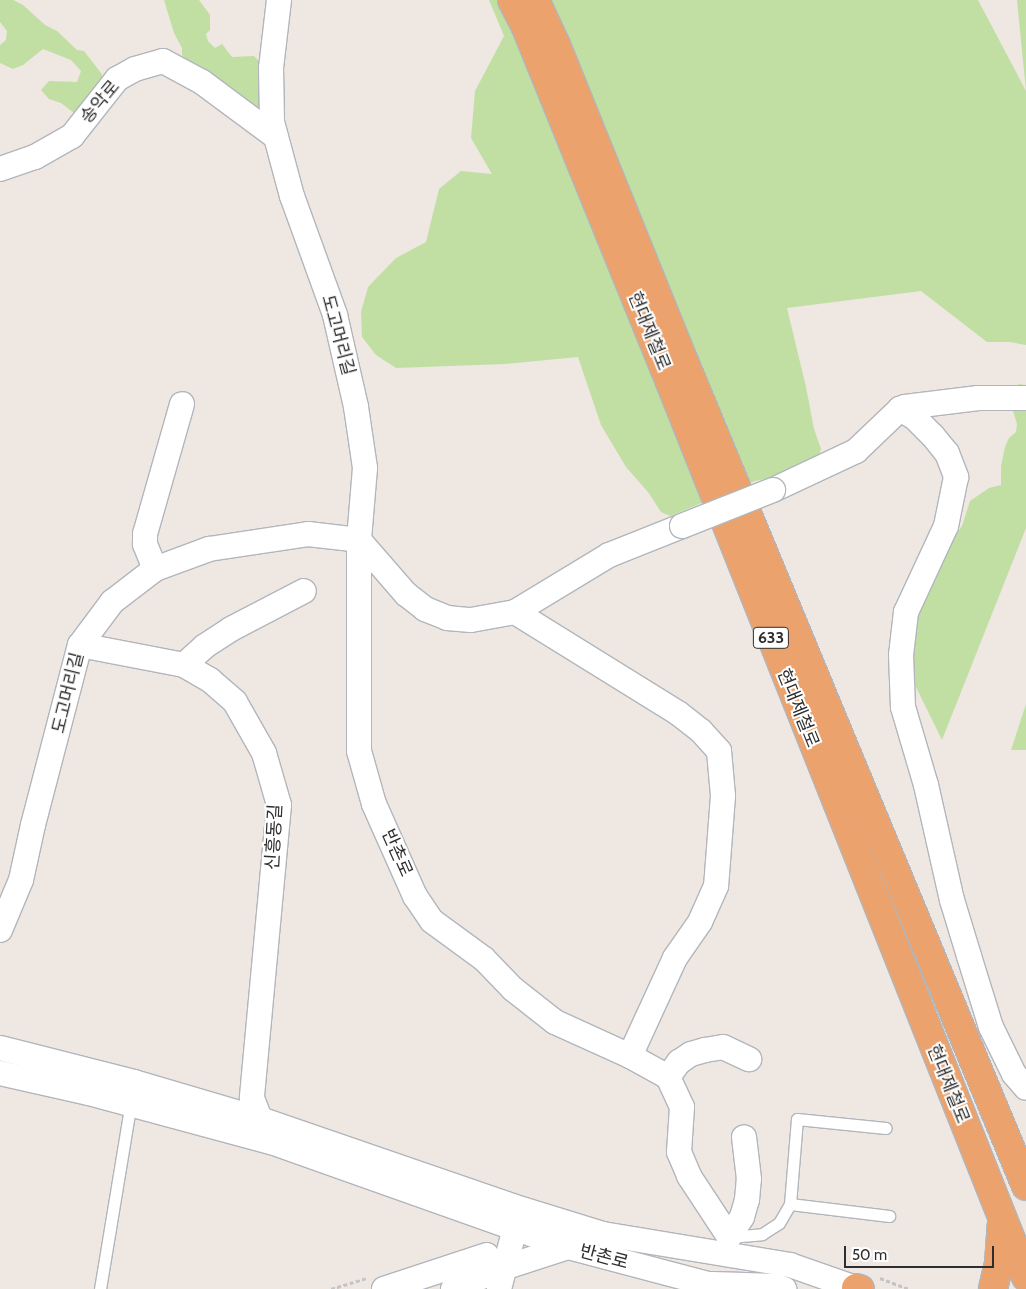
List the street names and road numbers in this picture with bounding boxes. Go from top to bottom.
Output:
street label: 송악로 [76,76,124,128]
street label: 현대제철로 [623,289,675,373]
street label: 도고머리길 [317,292,359,378]
road number: 633 [752,624,790,651]
street label: 도고머리길 [48,650,88,736]
street label: 현대제철로 [772,666,824,750]
street label: 신흥동길 [261,803,287,871]
street label: 반촌로 [377,826,417,880]
street label: 현대제철로 [922,1042,974,1126]
street label: 반촌로 [577,1240,631,1274]

